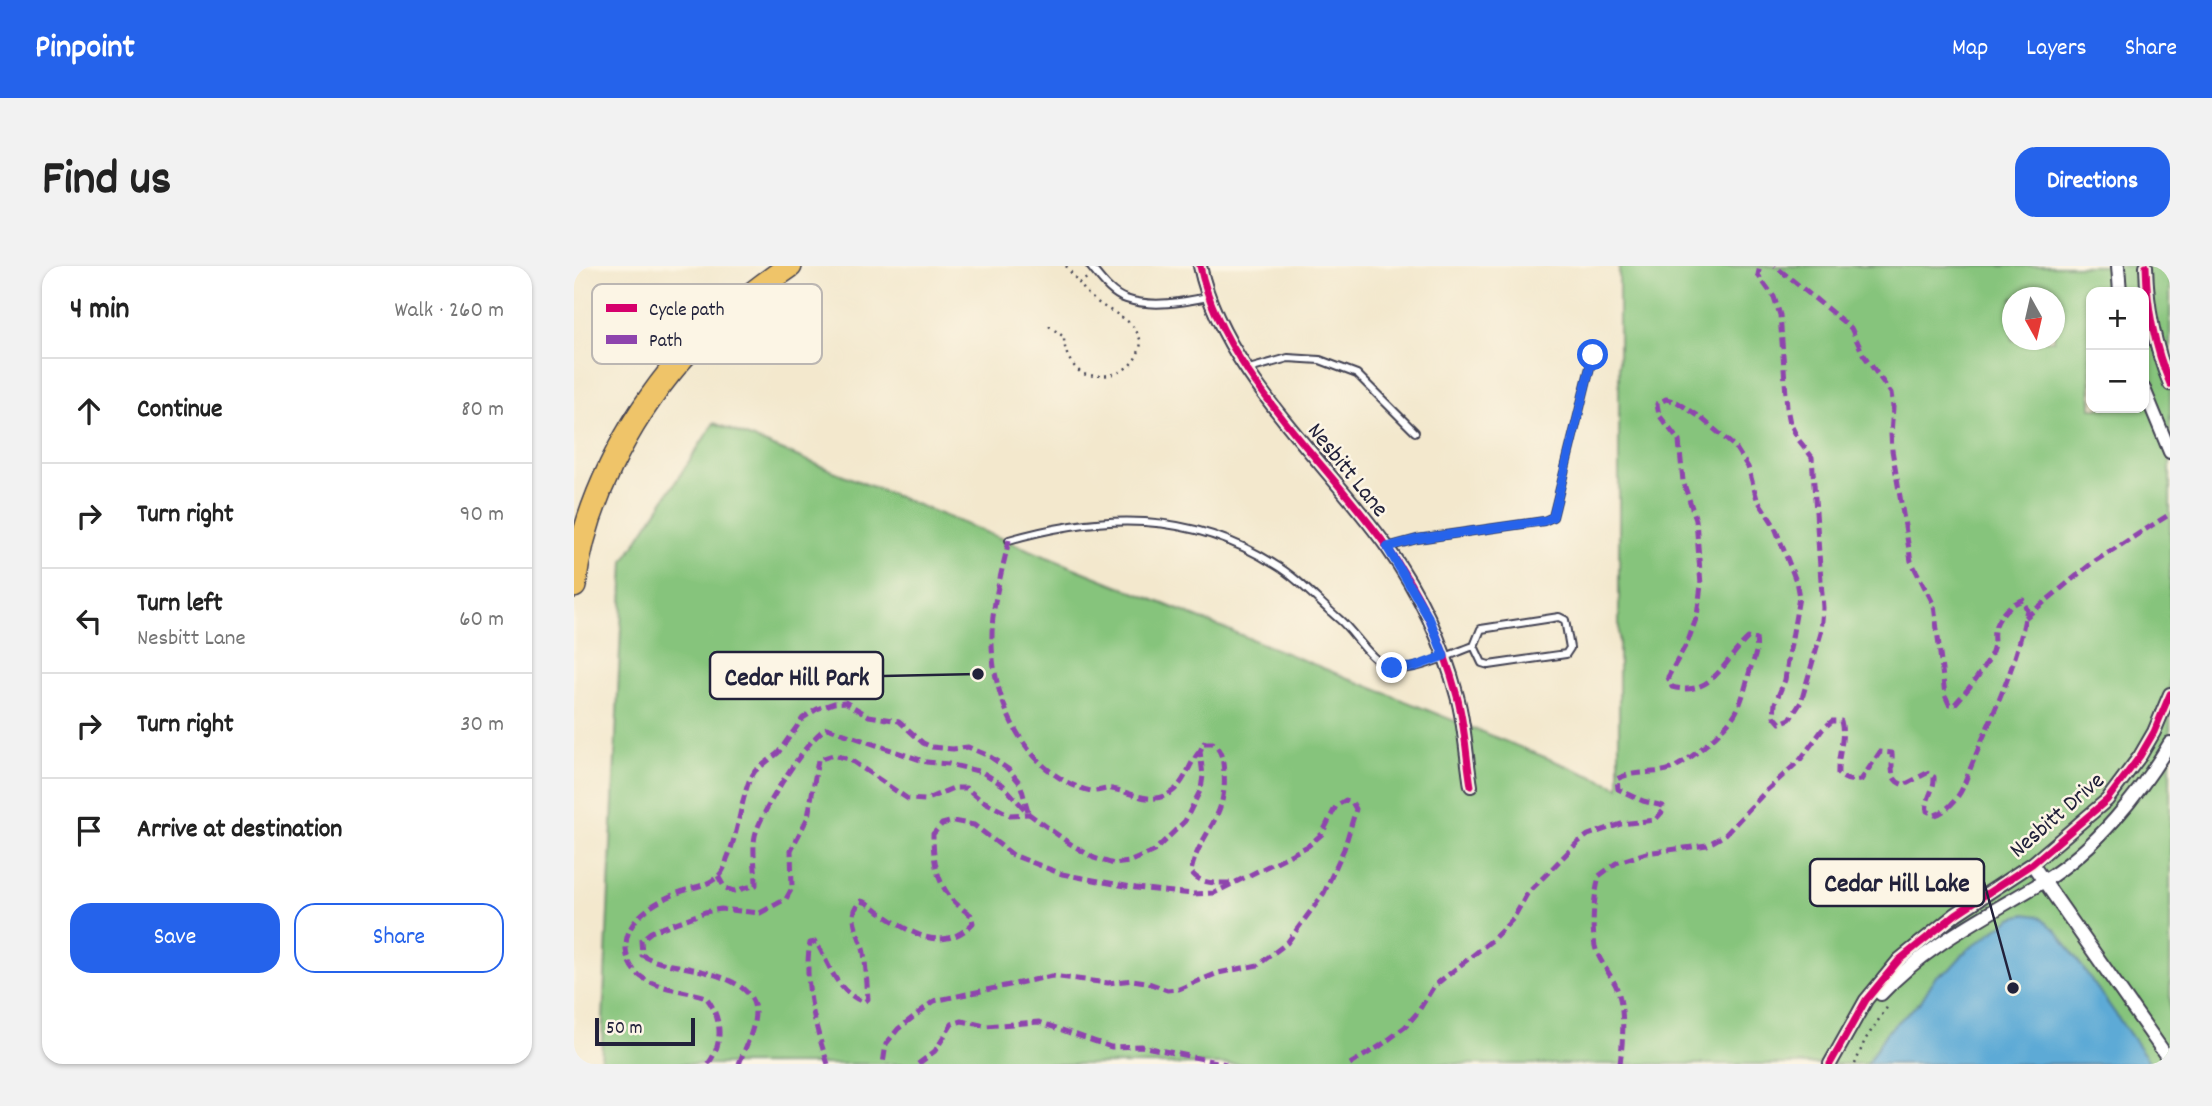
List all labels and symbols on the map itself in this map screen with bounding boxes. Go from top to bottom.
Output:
legend [592,284,822,364]
north arrow [2002,287,2065,350]
text: Cycle path [649,298,724,325]
text: Path [649,329,682,356]
route start [1577,339,1608,370]
street label: Nesbitt Lane [1298,416,1396,526]
callout: Cedar Hill Park [710,652,883,699]
route end [1376,652,1407,683]
text: Cedar Hill Park [725,661,870,698]
street label: Nesbitt Drive [2003,765,2113,867]
callout: Cedar Hill Lake [1810,859,1984,906]
text: Cedar Hill Lake [1824,867,1970,904]
scale bar [595,1015,695,1047]

